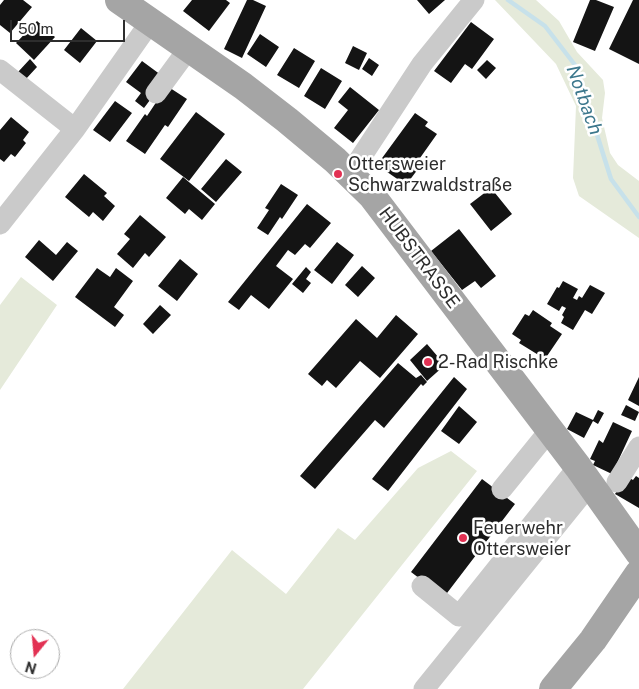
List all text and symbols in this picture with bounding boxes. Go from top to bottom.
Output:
scale bar [12,10,128,42]
text: 50 m [18,20,53,37]
water label: Notbach [561,62,607,138]
place label: Ottersweier Schwarzwaldstraße [348,153,512,195]
marker: Ottersweier Schwarzwaldstraße [332,168,344,180]
street label: HUBSTRASSE [374,203,464,313]
place label: 2-Rad Rischke [438,351,558,373]
marker: 2-Rad Rischke [422,356,434,368]
place label: Feuerwehr Ottersweier [473,517,571,560]
marker: Feuerwehr Ottersweier [457,532,469,544]
north arrow [10,629,60,679]
text: N [23,658,38,677]

